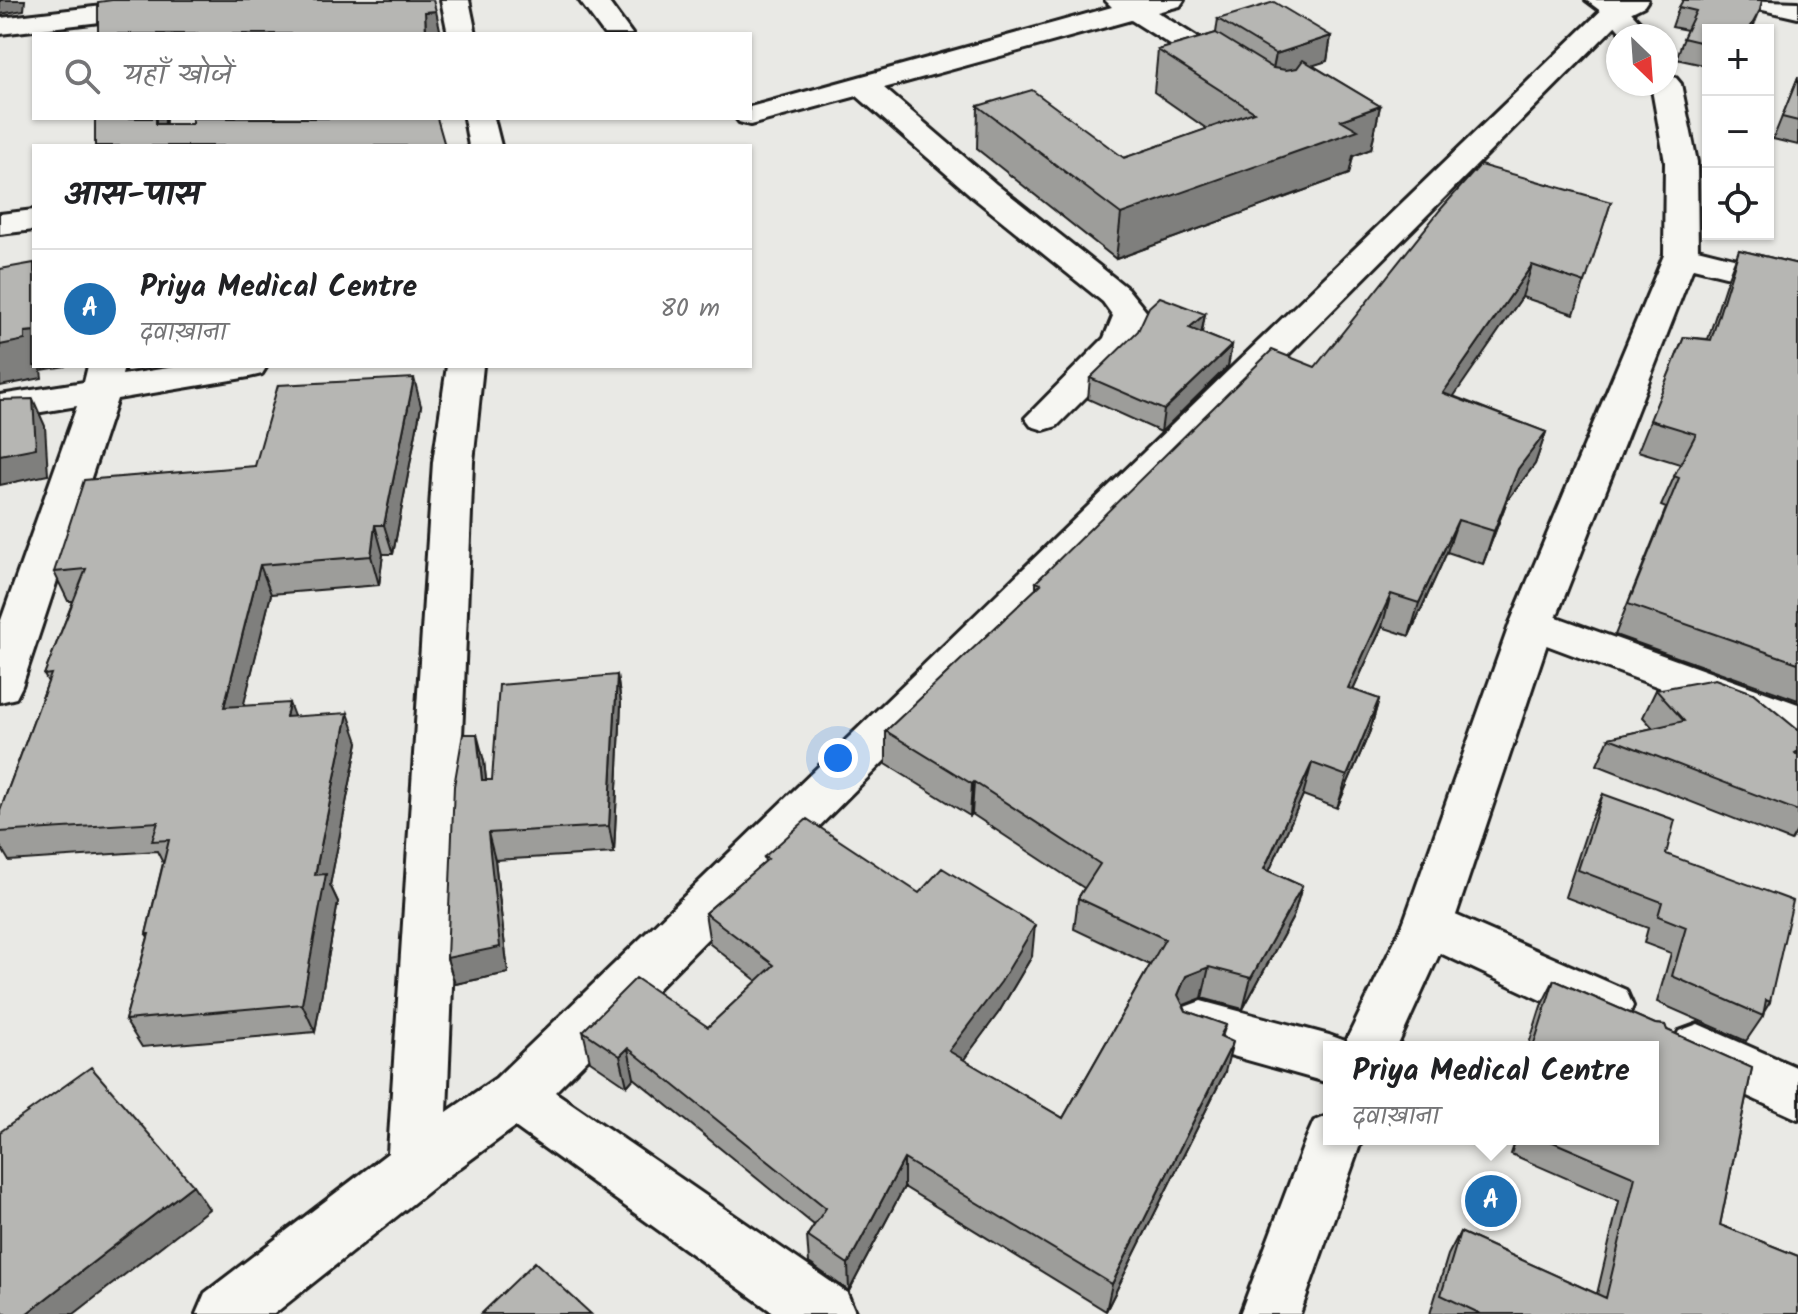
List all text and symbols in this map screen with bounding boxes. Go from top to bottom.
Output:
north arrow [1606,24,1678,96]
map controls [1702,24,1774,240]
button: + [1702,24,1774,96]
search box [32,32,752,120]
text: यहाँ खोजें [124,52,232,100]
icon: search [60,54,104,98]
button: − [1702,96,1774,168]
button: locate [1702,168,1774,240]
text: आस-पास [64,169,201,223]
text: Priya Medical Centre [140,264,417,312]
text: A [82,288,98,330]
text: 80 m [660,288,720,330]
text: दवाख़ाना [140,312,227,354]
your location [818,738,858,778]
popup [1323,1041,1659,1145]
text: Priya Medical Centre [1352,1048,1630,1096]
text: दवाख़ाना [1352,1096,1439,1138]
pin: A [1465,1171,1517,1231]

